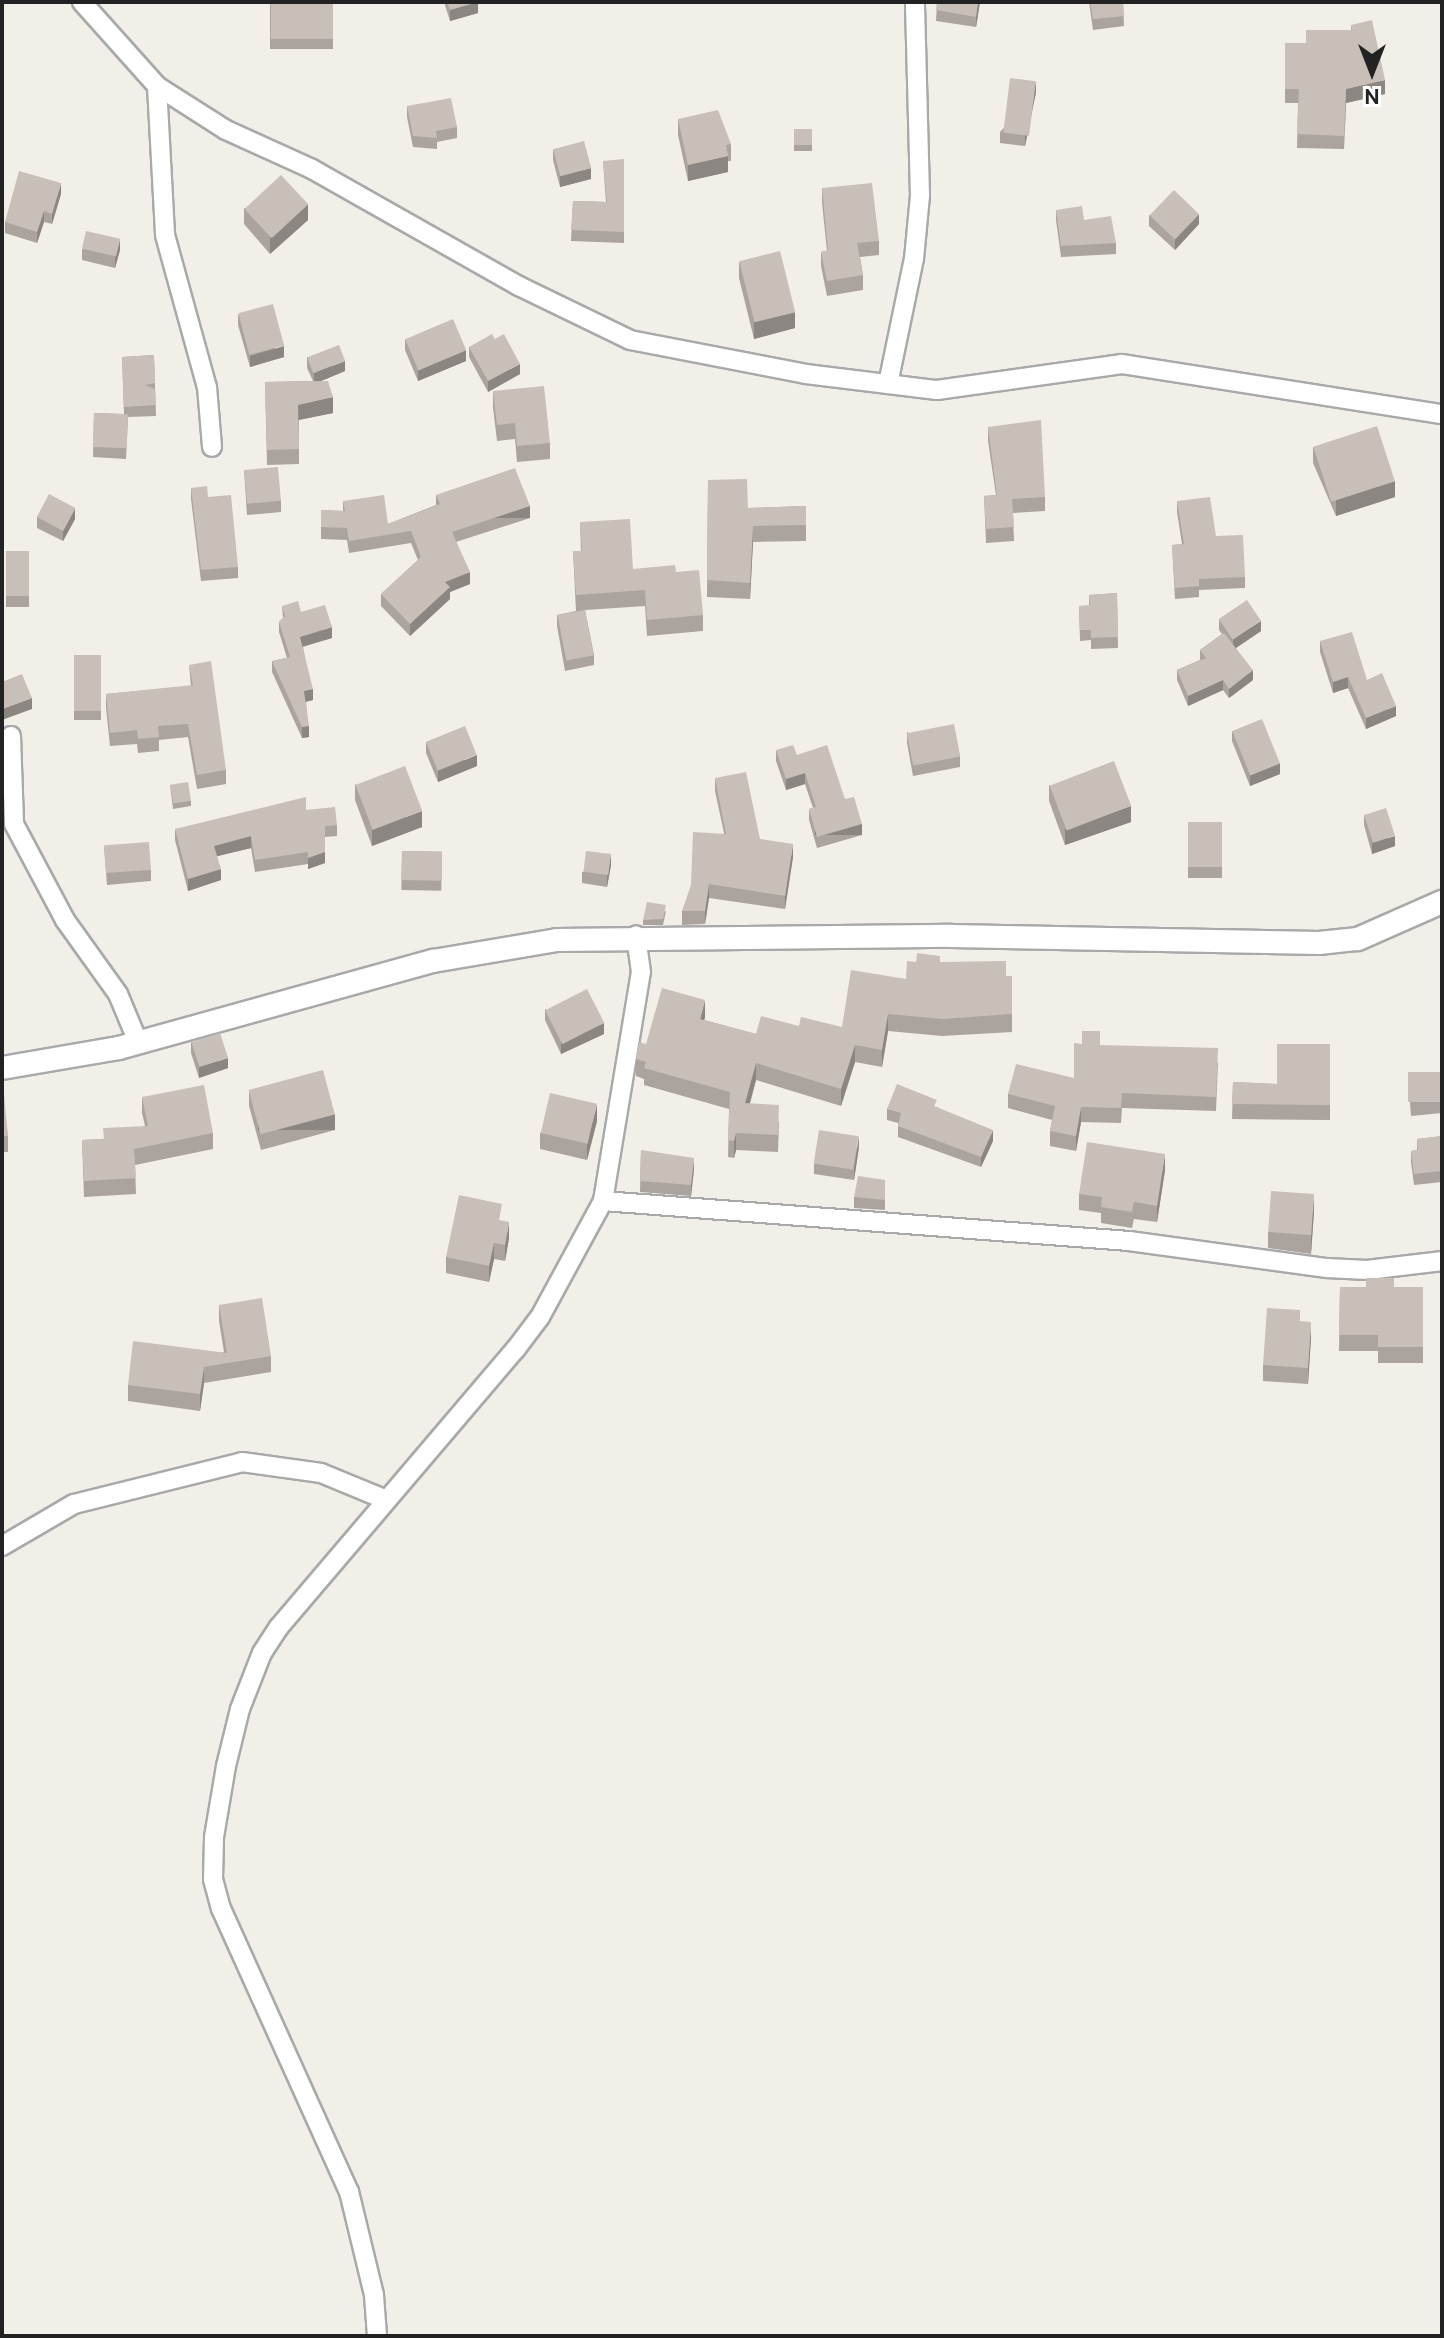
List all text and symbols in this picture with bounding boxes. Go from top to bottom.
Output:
north arrow [1332,32,1412,112]
text: N [1364,83,1380,110]

